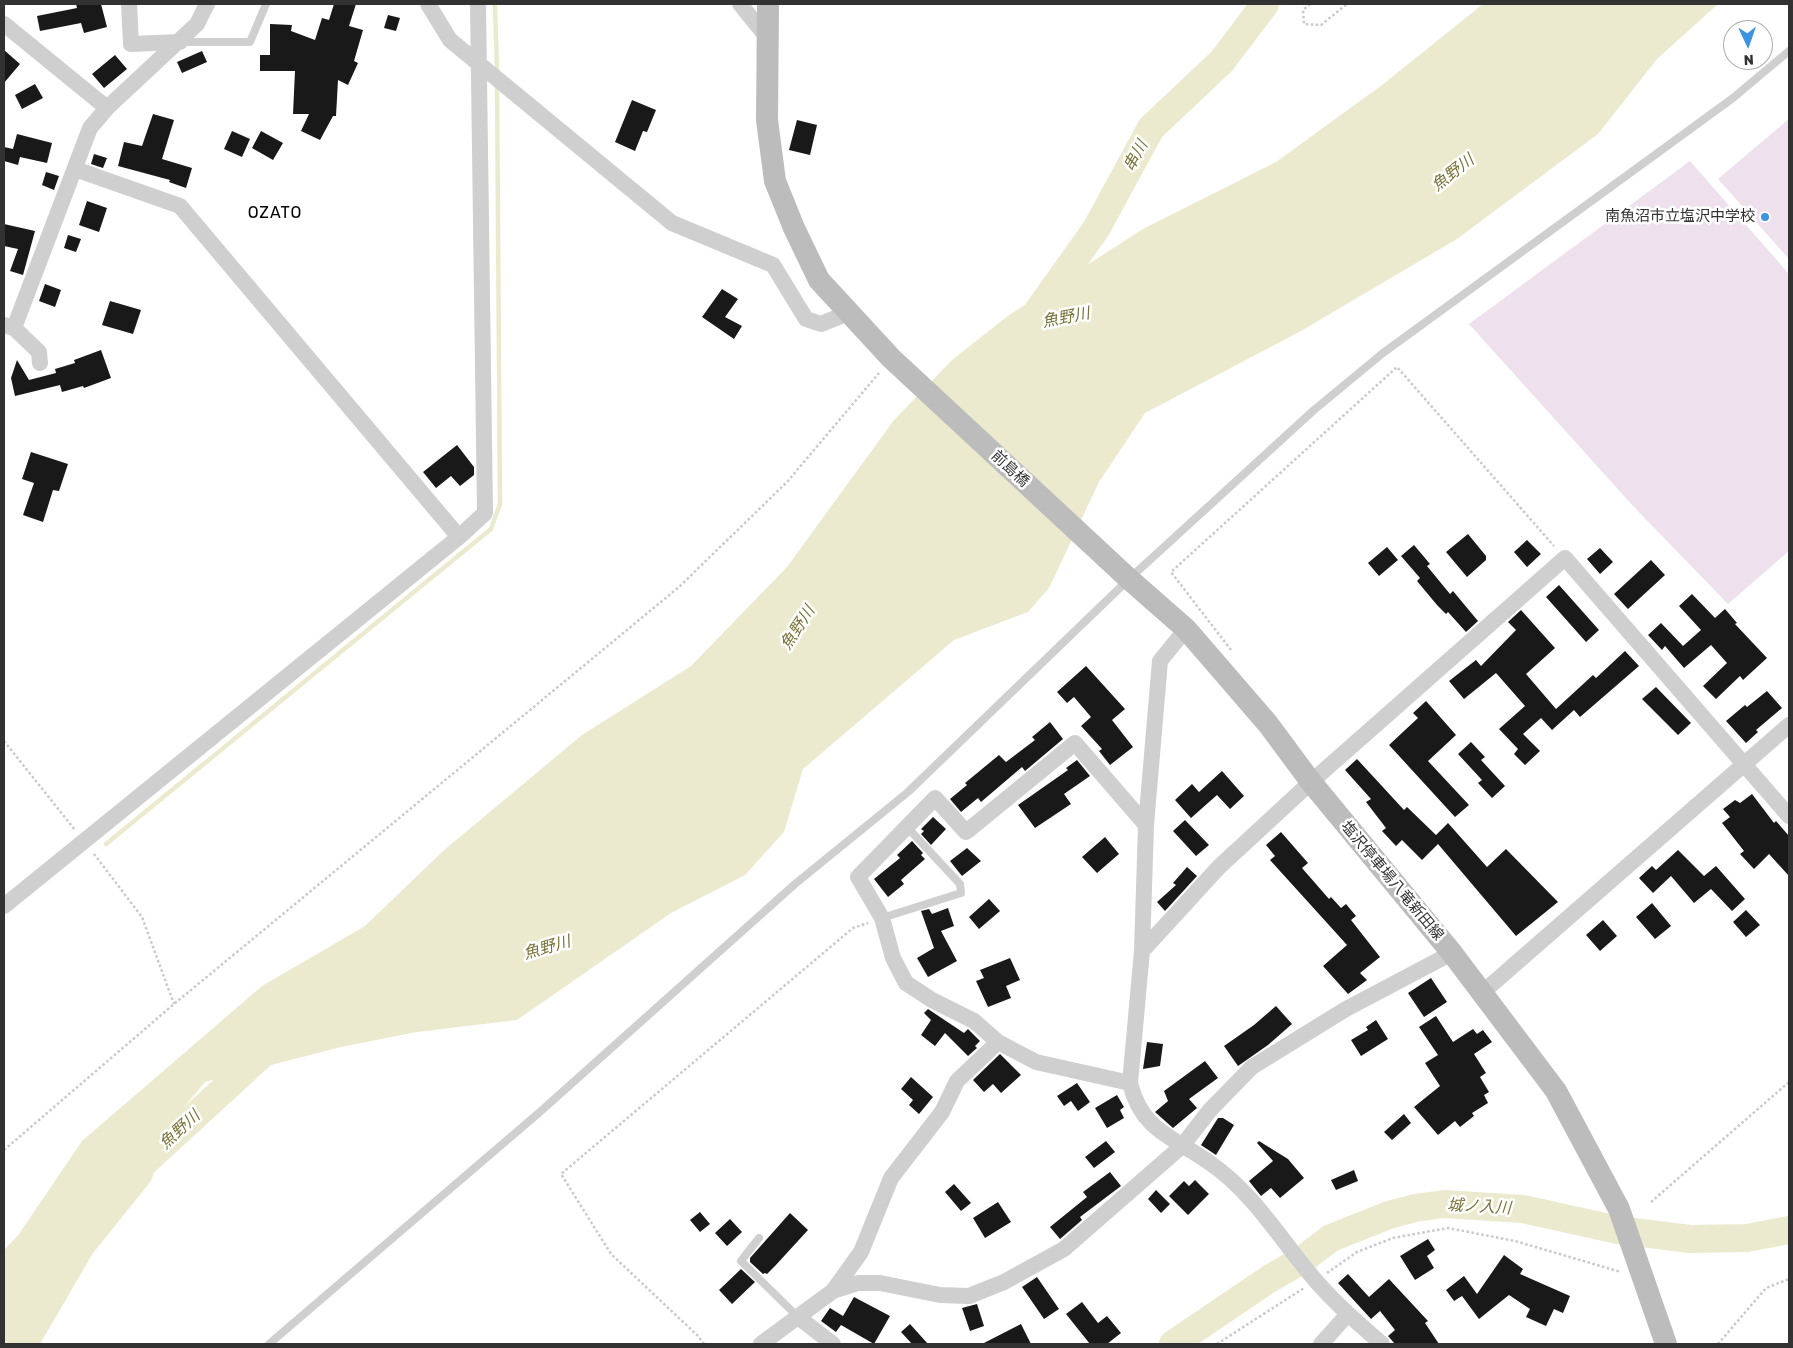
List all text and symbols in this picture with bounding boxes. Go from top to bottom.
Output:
north arrow [1723,20,1773,70]
text: N [1743,51,1754,68]
water label: 串川 [1120,137,1152,175]
water label: 魚野川 [1428,151,1478,195]
district label: OZATO [247,203,303,223]
place label: 南魚沼市立塩沢中学校 [1605,208,1755,226]
marker: 南魚沼市立塩沢中学校 [1759,211,1771,223]
water label: 魚野川 [1041,304,1091,332]
street label: 前島橋 [987,447,1033,491]
water label: 魚野川 [777,603,819,653]
street label: 塩沢停車場八竜新田線 [1337,818,1447,944]
water label: 魚野川 [521,932,573,964]
water label: 魚野川 [156,1107,204,1153]
water label: 城ノ入川 [1447,1196,1511,1218]

